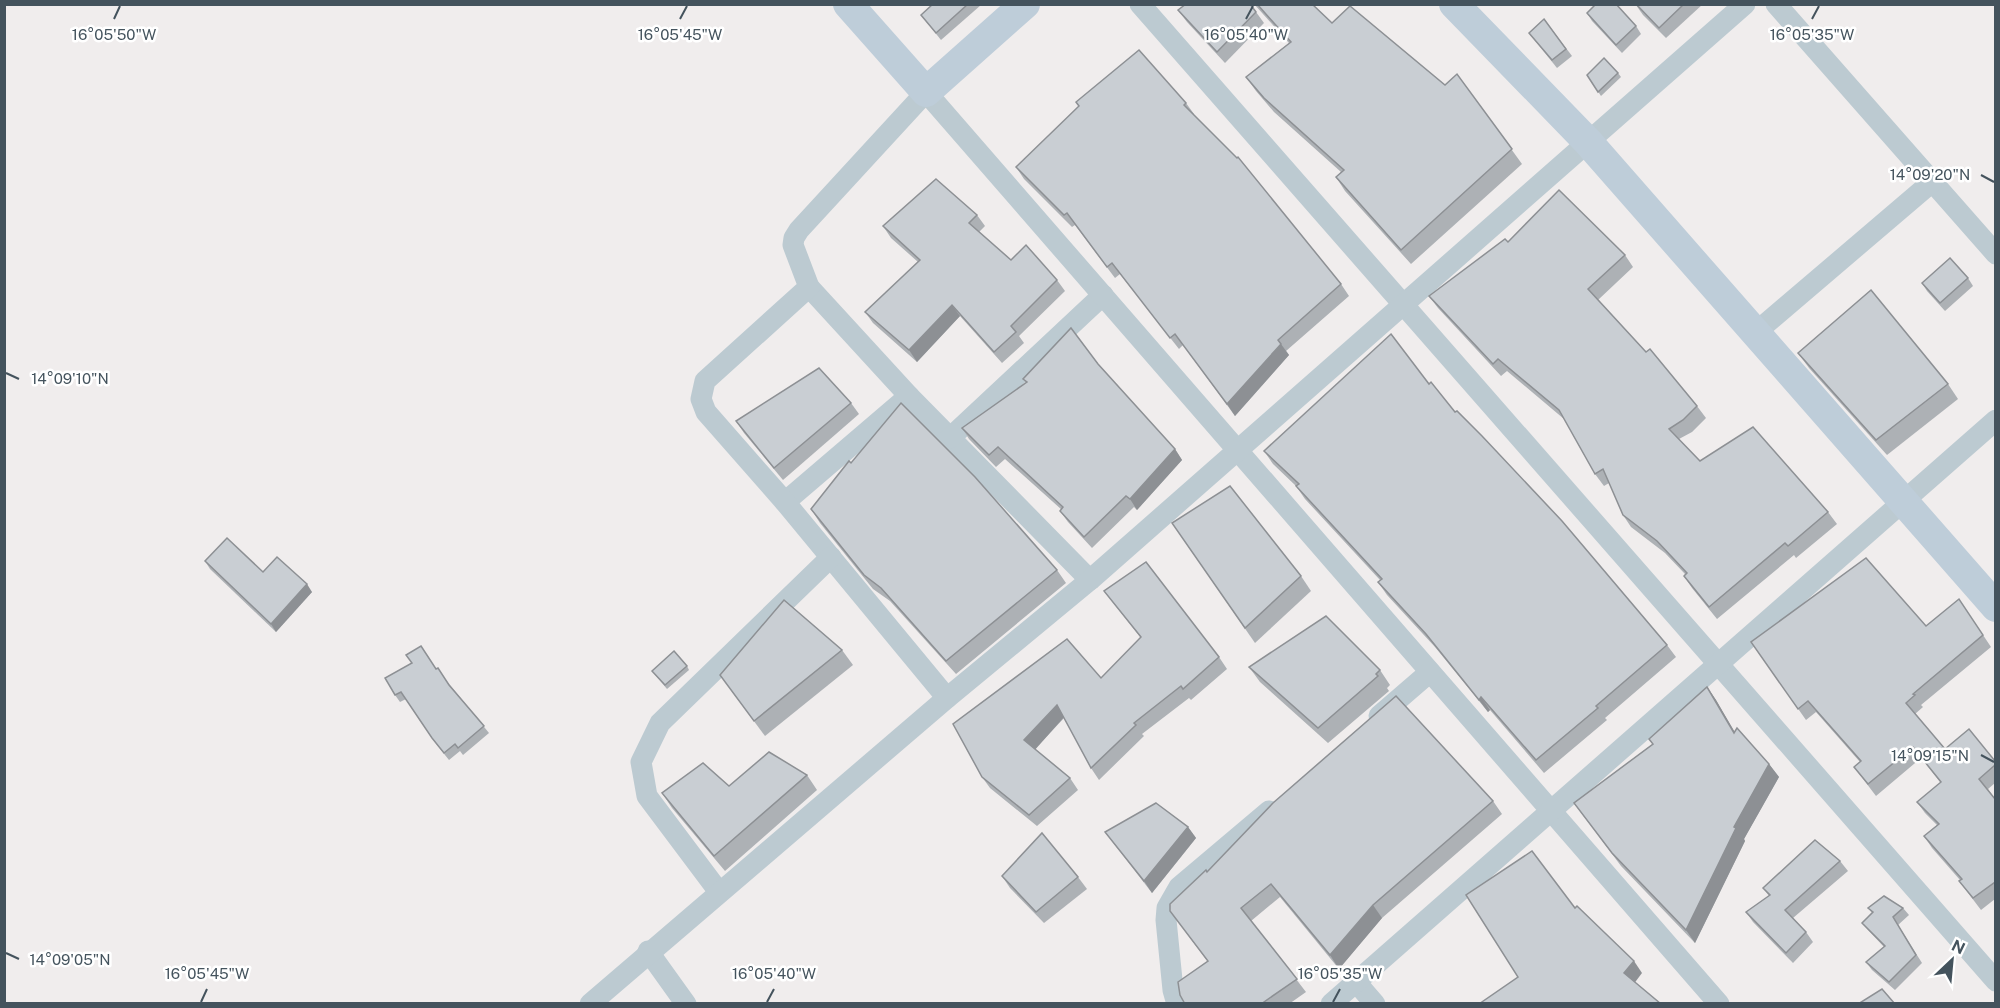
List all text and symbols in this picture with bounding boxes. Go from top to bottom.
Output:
text: 16°05'50"W [72,26,156,43]
text: 16°05'45"W [638,26,722,43]
text: 16°05'40"W [1204,26,1288,43]
text: 16°05'35"W [1770,26,1854,43]
text: 14°09'20"N [1890,166,1970,183]
text: 14°09'10"N [31,370,109,387]
text: 14°09'15"N [1891,747,1969,764]
north arrow [1922,930,1982,990]
text: N [1949,936,1968,958]
text: 14°09'05"N [29,951,111,968]
text: 16°05'45"W [165,965,249,982]
text: 16°05'40"W [732,965,816,982]
text: 16°05'35"W [1298,965,1382,982]

